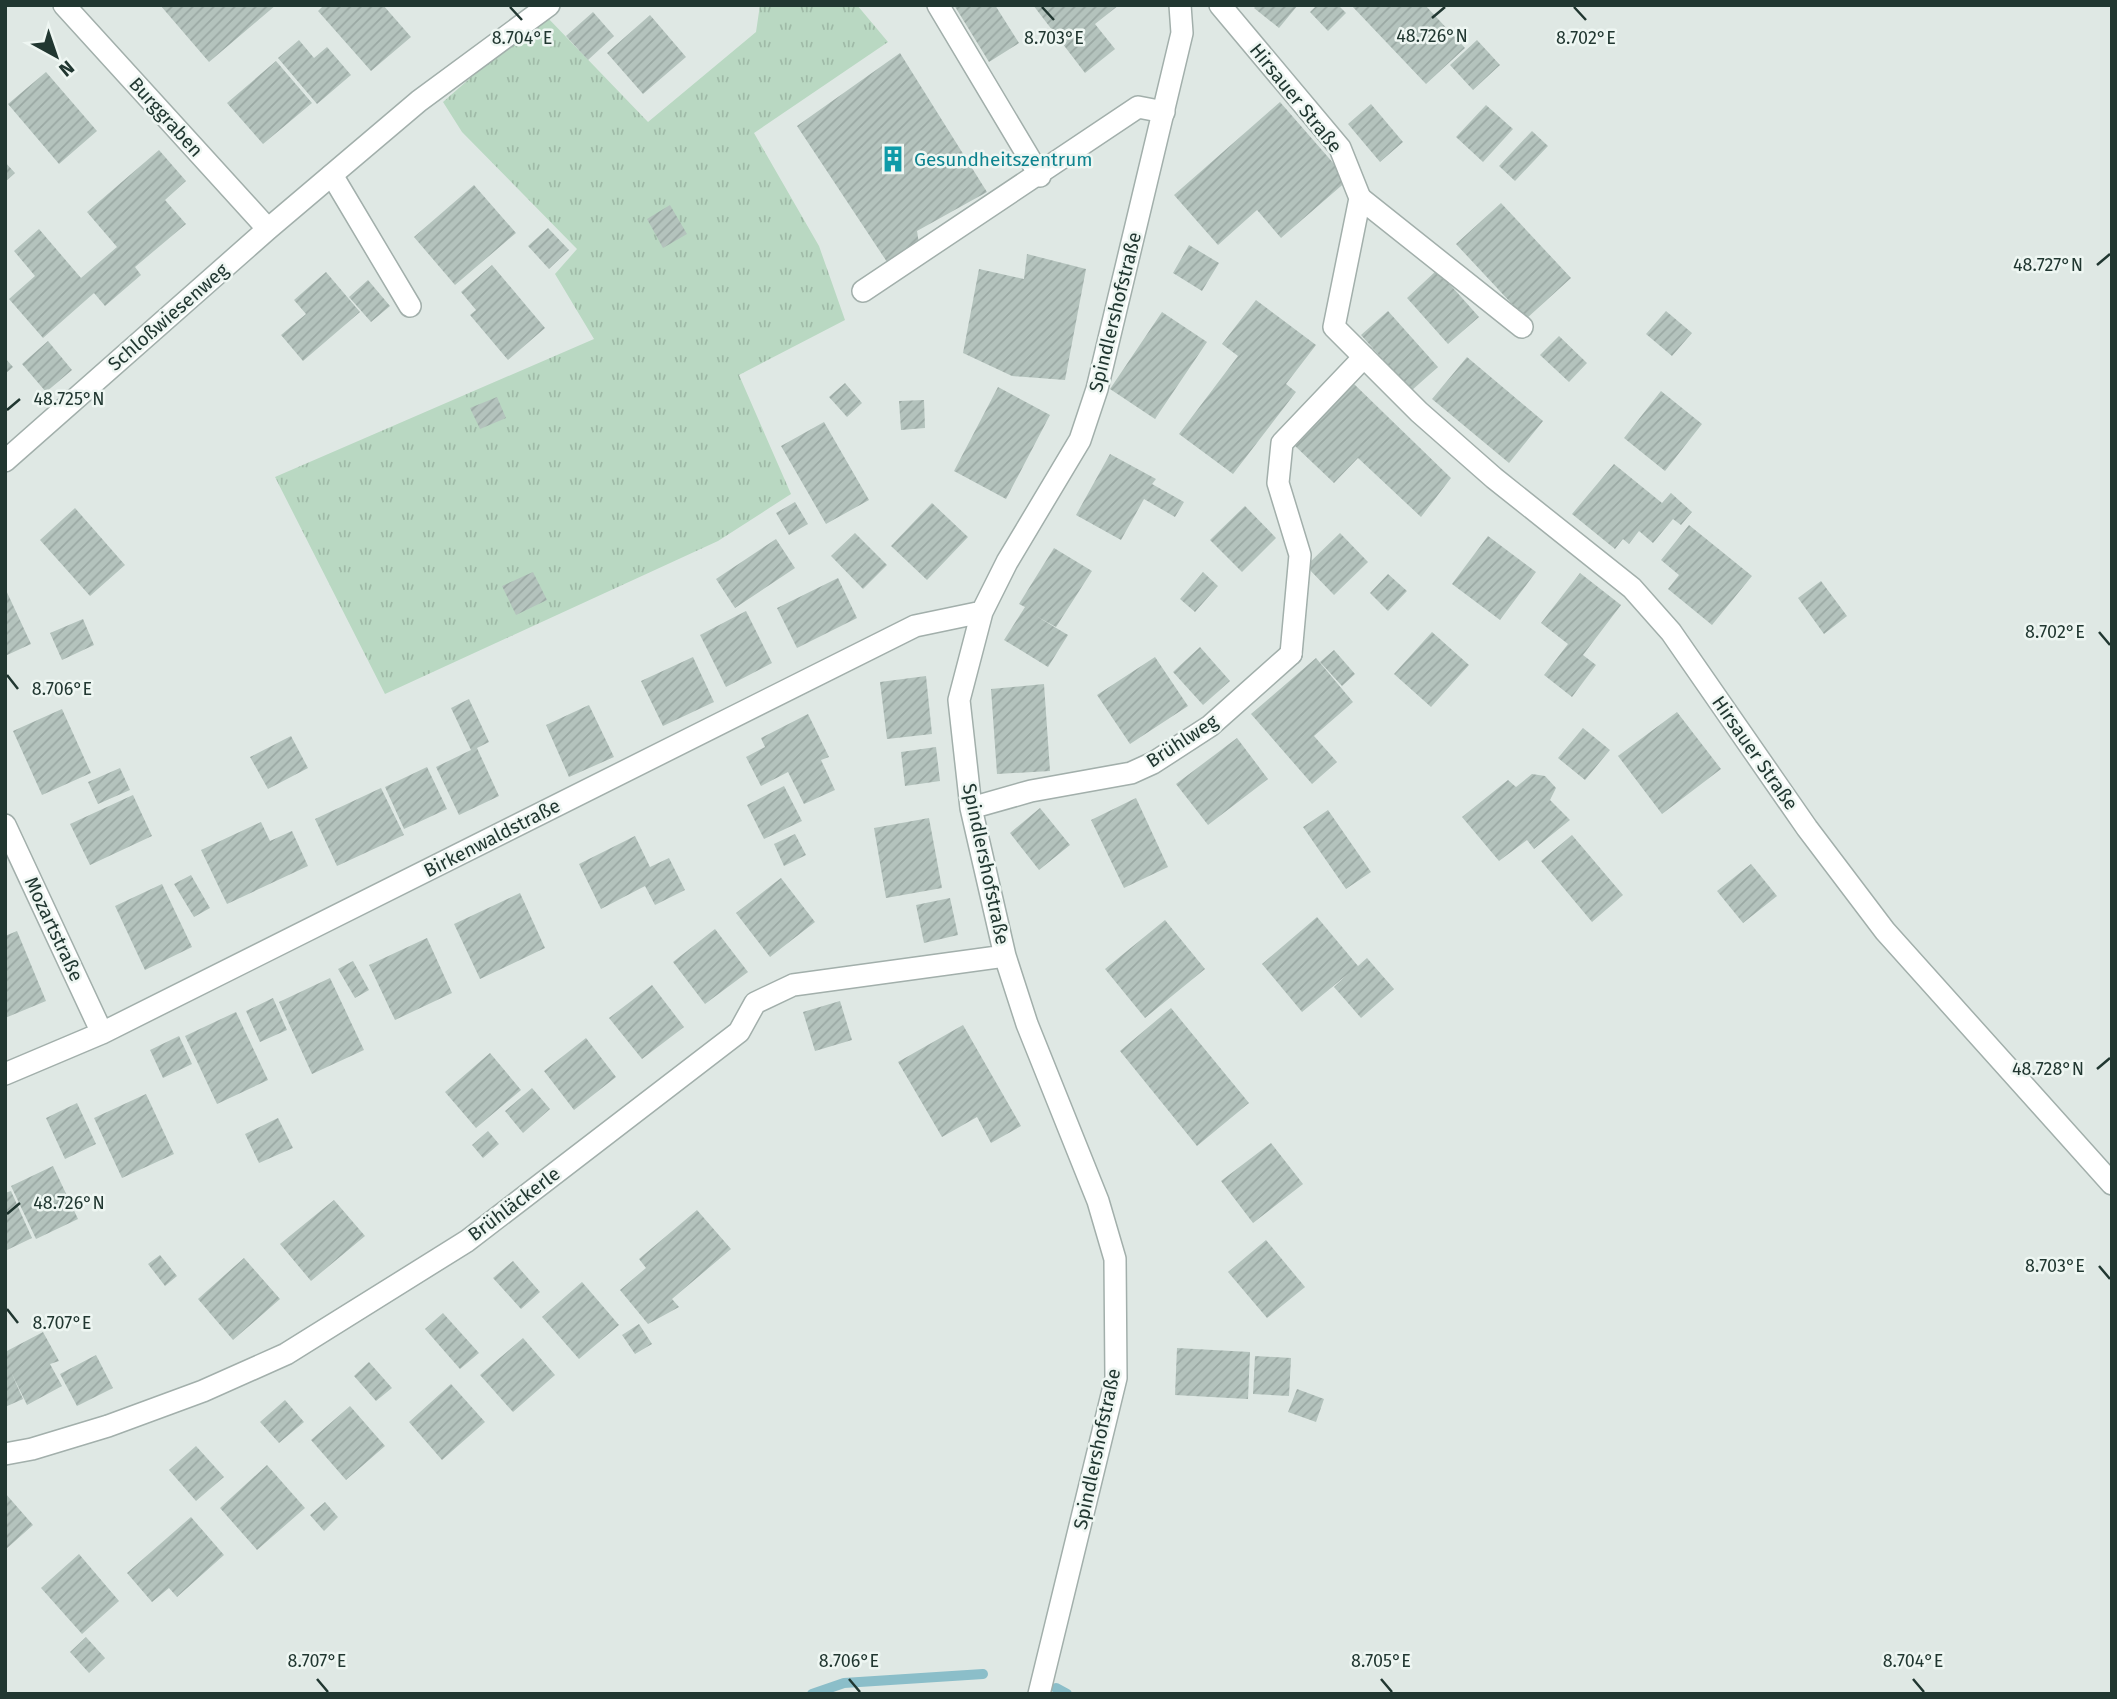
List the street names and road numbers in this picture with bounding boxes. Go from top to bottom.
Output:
street label: Hirsauer Straße [1245,39,1347,157]
street label: Burggraben [124,72,208,162]
street label: Spindlershofstraße [1084,230,1146,394]
street label: Schloßwiesenweg [103,258,233,376]
street label: Hirsauer Straße [1707,692,1803,814]
street label: Brühlweg [1142,709,1222,773]
street label: Spindlershofstraße [958,781,1014,947]
street label: Birkenwaldstraße [420,794,564,882]
street label: Mozartstraße [20,873,88,985]
street label: Brühläckerle [464,1162,564,1246]
street label: Spindlershofstraße [1069,1366,1125,1532]

